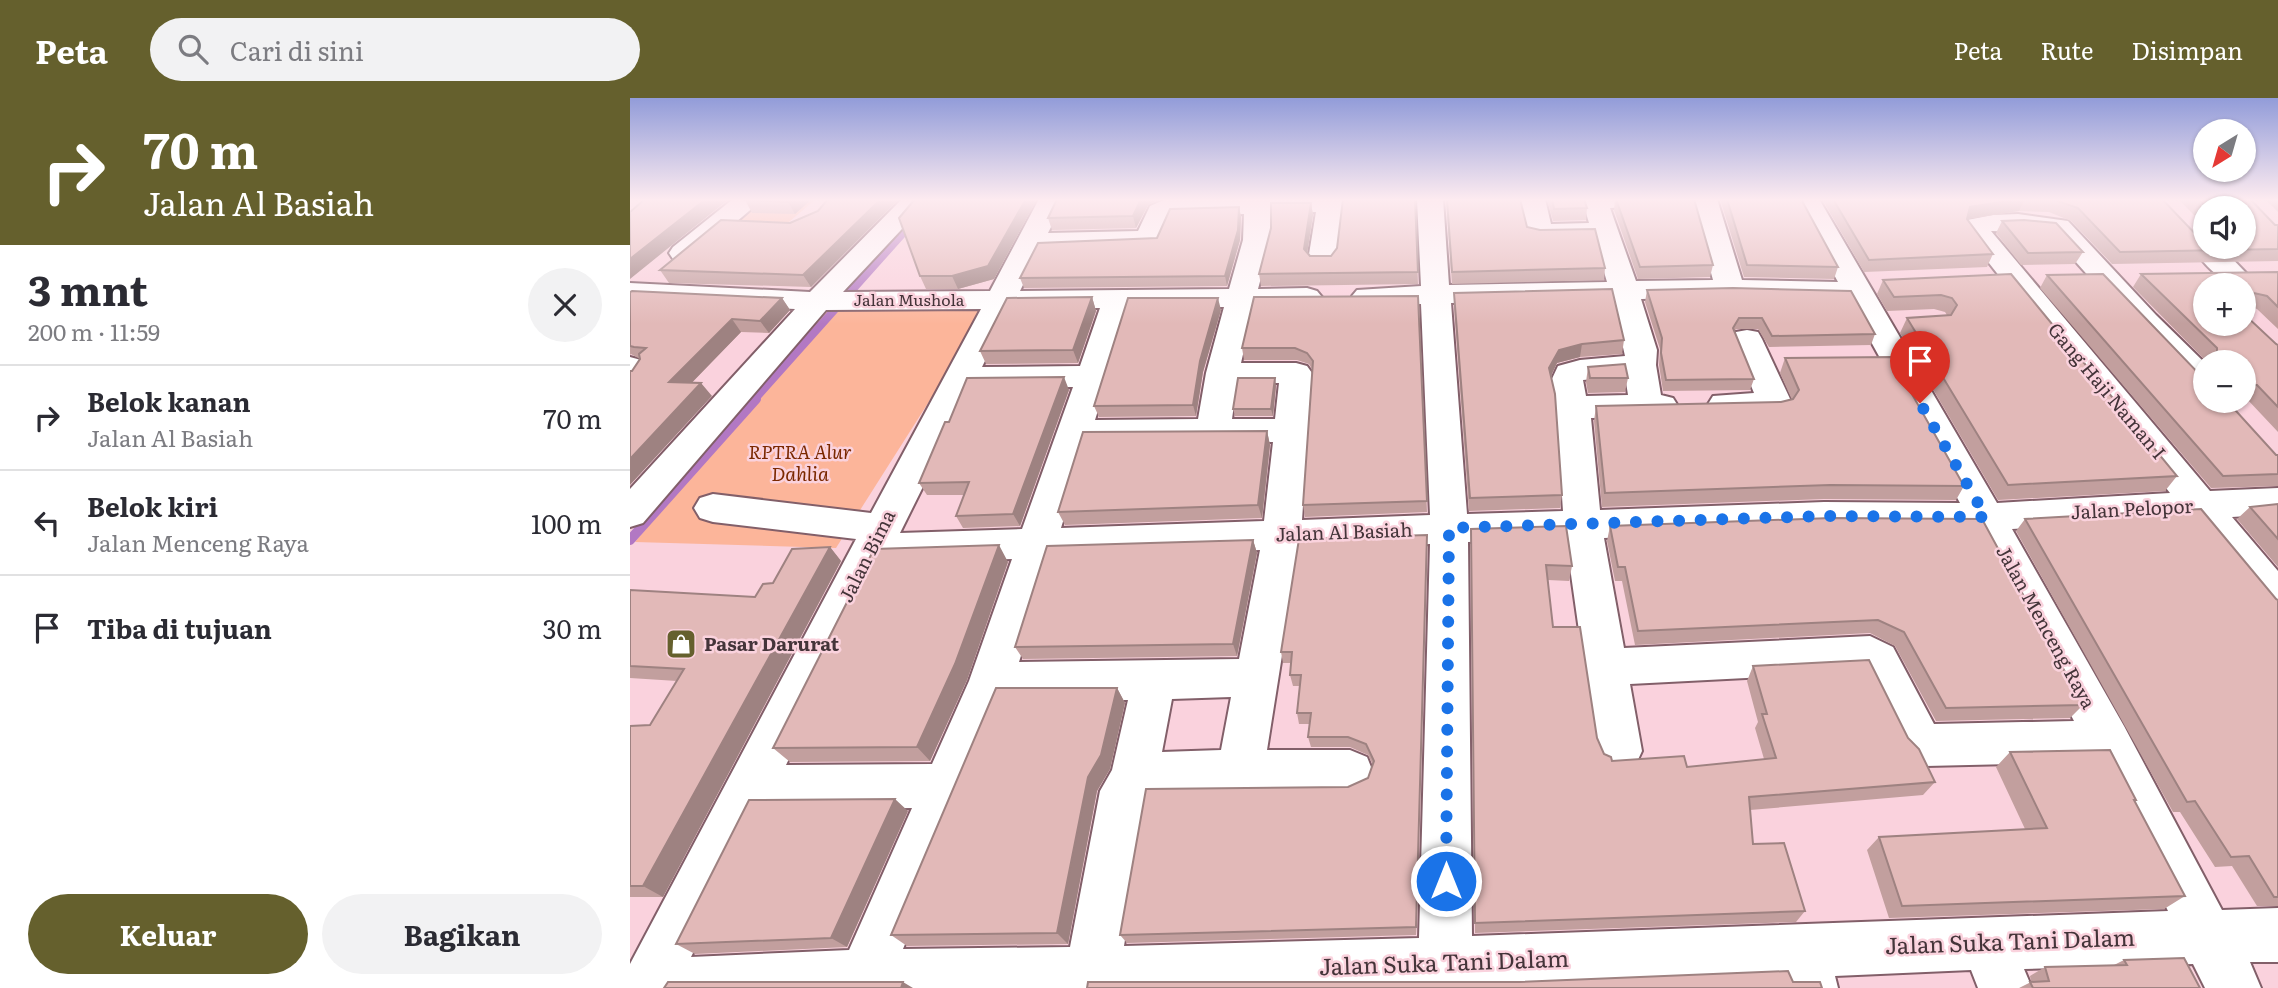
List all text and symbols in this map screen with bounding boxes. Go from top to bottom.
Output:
search box [150,18,640,81]
text: Peta [35,25,108,74]
icon: search [174,30,212,68]
text: Cari di sini [230,30,364,69]
text: Peta [1954,32,2003,67]
text: Rute [2041,32,2093,67]
text: Disimpan [2131,32,2243,67]
text: 70 m [143,111,258,184]
north arrow [2193,119,2256,182]
map controls [2193,119,2256,413]
icon: right [28,126,119,217]
text: Jalan Al Basiah [143,178,374,226]
button: sound [2193,196,2256,259]
text: 3 mnt [28,257,148,319]
button: close [528,268,602,342]
button: + [2193,273,2256,336]
street label: Jalan Mushola [854,287,965,311]
text: 200 m · 11:59 [28,314,160,348]
street label: Gang Haji Naman I [2042,316,2173,465]
pin [1890,331,1950,403]
icon: arrive [1901,342,1939,380]
button: − [2193,350,2256,413]
text: Belok kanan [87,381,251,420]
text: 70 m [543,398,602,437]
icon: right [28,399,66,437]
text: Jalan Al Basiah [87,420,253,454]
park label: RPTRA Alur Dahlia [748,437,852,487]
text: Belok kiri [87,486,218,525]
street label: Jalan Pelopor [2070,491,2194,525]
text: 100 m [531,503,602,542]
icon: left [28,504,66,542]
street label: Jalan Bima [831,504,902,607]
street label: Jalan Al Basiah [1275,515,1413,547]
text: Jalan Menceng Raya [87,525,309,559]
street label: Jalan Menceng Raya [1990,540,2104,714]
text: Tiba di tujuan [87,608,272,647]
text: 30 m [542,608,602,647]
icon: arrive [28,609,66,647]
shop icon: Pasar Darurat [664,627,698,661]
place label: Pasar Darurat [704,629,840,657]
position arrow [1409,844,1483,918]
button: Keluar [28,894,308,974]
button: Bagikan [322,894,602,974]
street label: Jalan Suka Tani Dalam [1884,919,2136,961]
street label: Jalan Suka Tani Dalam [1318,940,1570,982]

